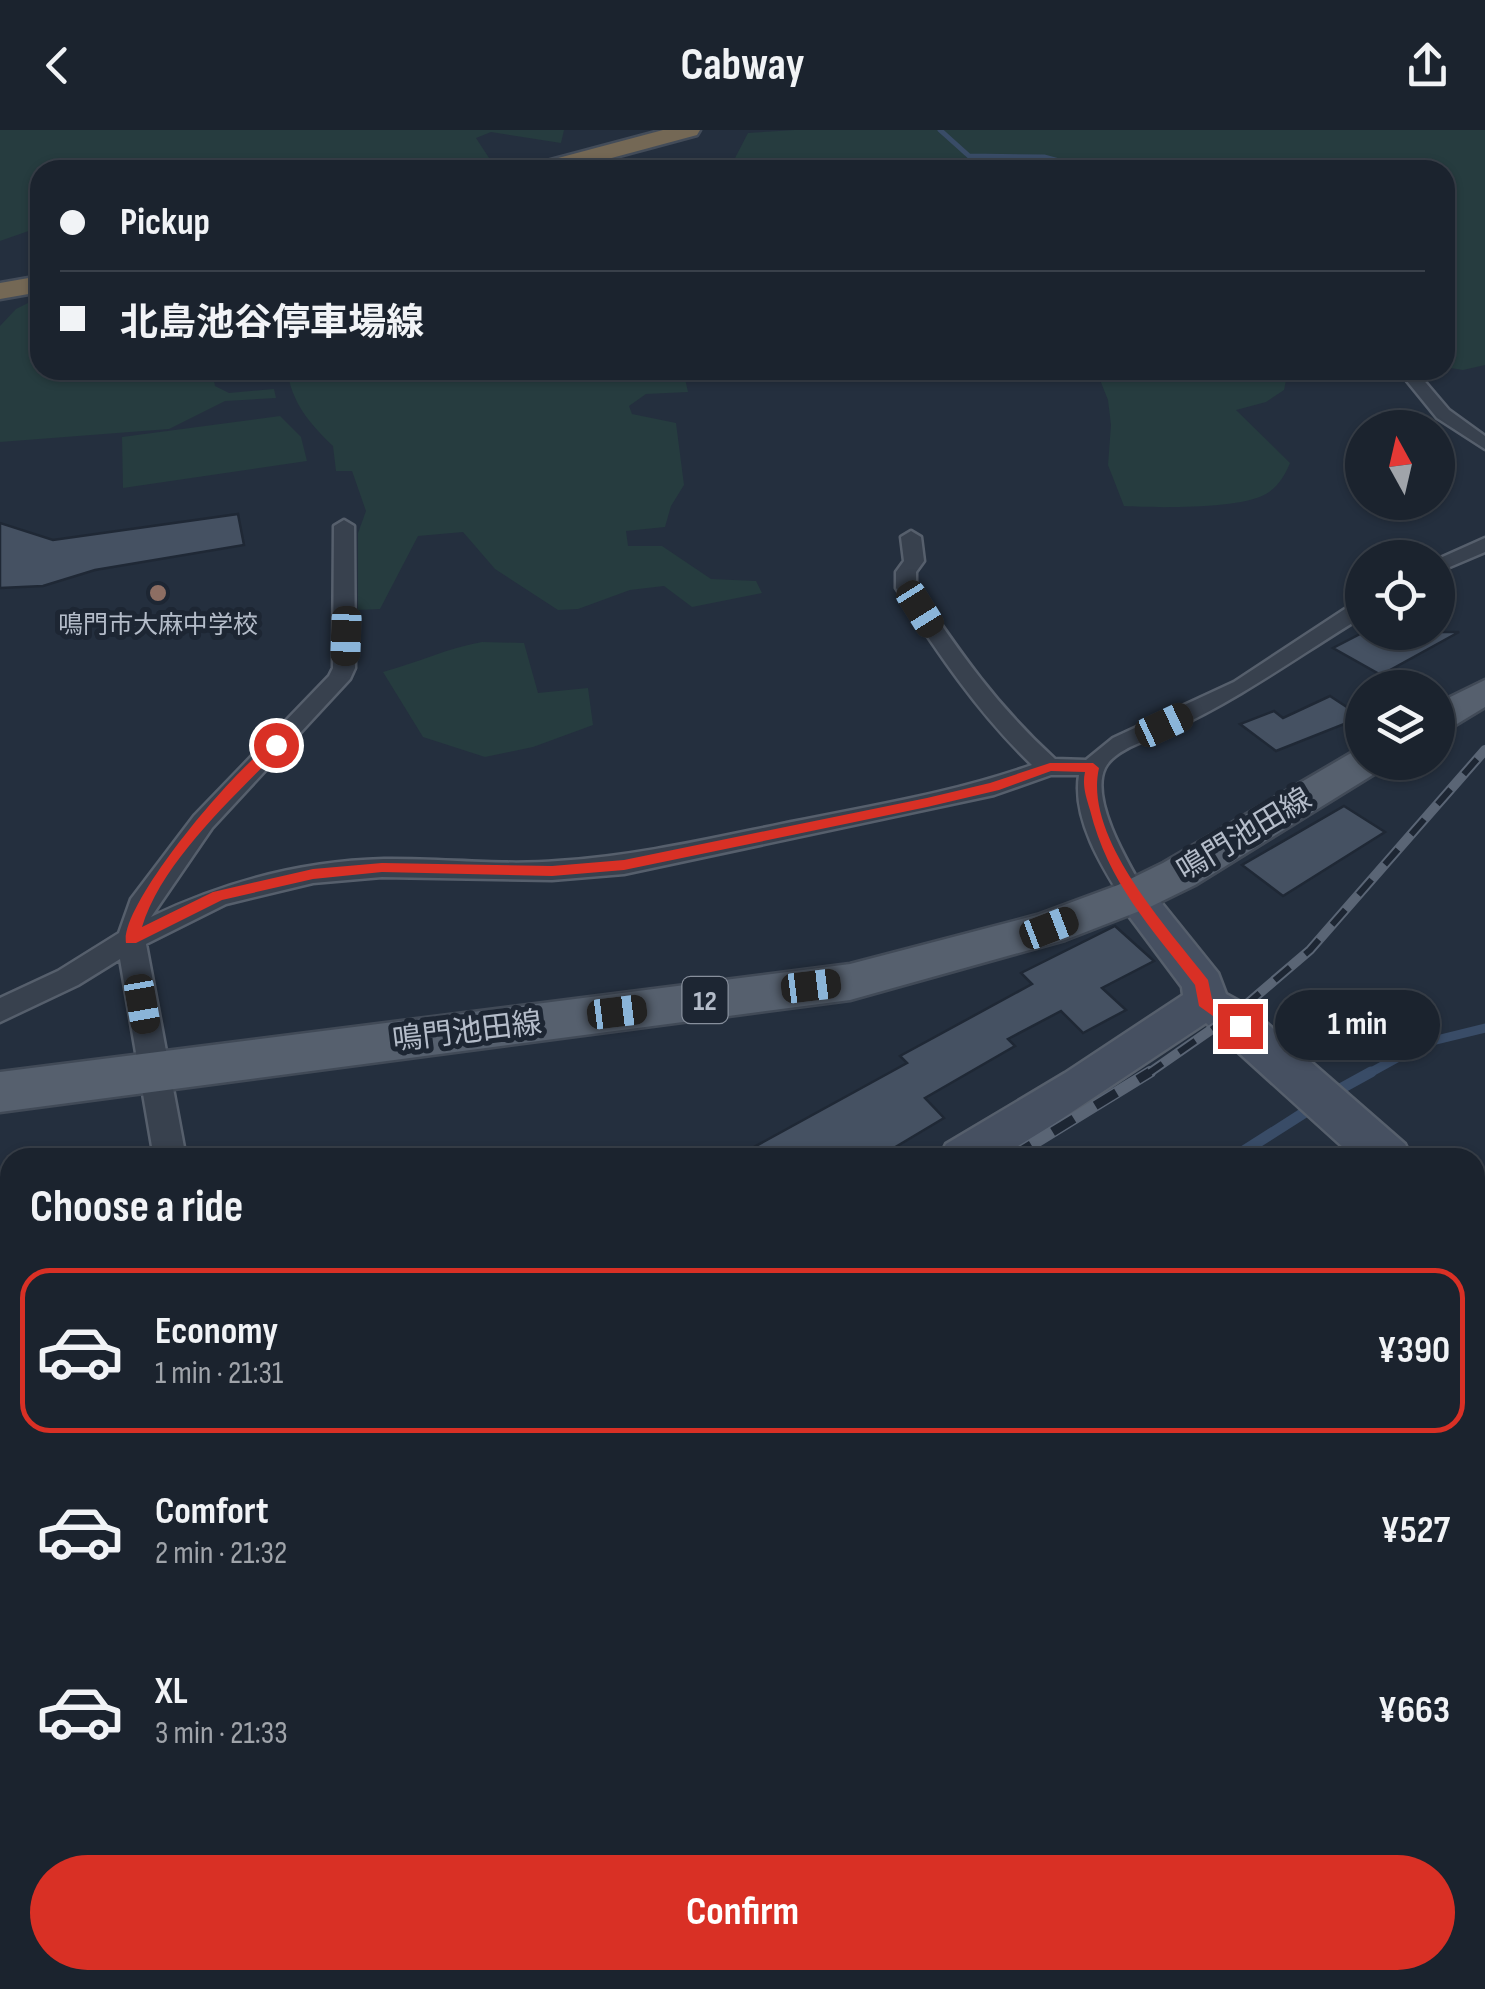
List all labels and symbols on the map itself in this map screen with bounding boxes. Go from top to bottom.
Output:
north arrow [1345,410,1455,520]
car [891,576,949,642]
marker: 鳴門市大麻中学校 [147,582,169,604]
car [330,605,362,667]
place label: 鳴門市大麻中学校 [58,610,258,641]
car [1130,699,1198,751]
route start [254,723,299,768]
street label: 鳴門池田線 [1171,781,1318,889]
car [1016,903,1082,953]
car [779,967,843,1005]
car [122,972,162,1036]
road number: 12 [682,977,728,1023]
callout: 1 min [1275,991,1440,1061]
car [585,993,649,1031]
route end [1218,1004,1263,1049]
street label: 鳴門池田線 [390,1005,544,1059]

